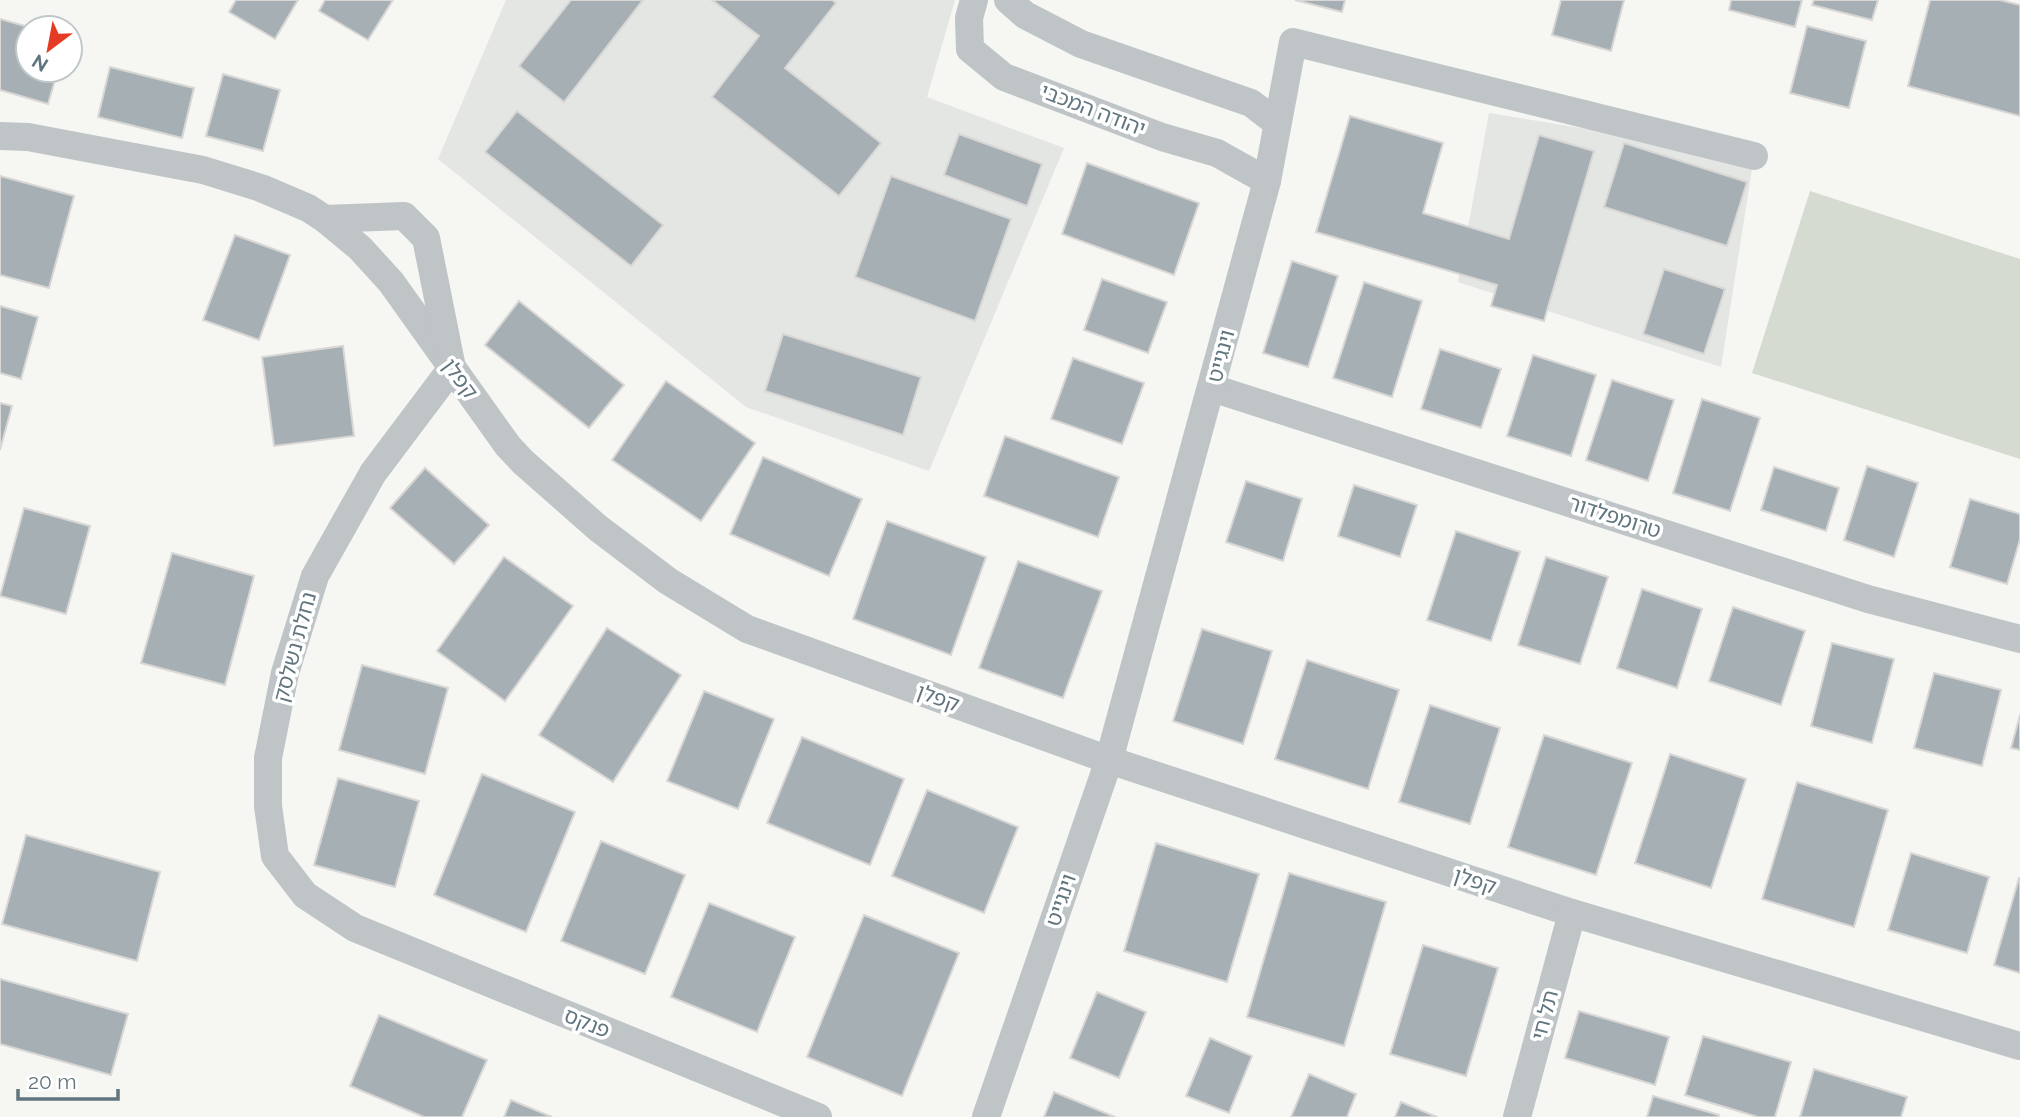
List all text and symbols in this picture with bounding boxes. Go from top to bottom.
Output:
north arrow [14,14,84,84]
text: N [28,50,52,77]
street label: יהודה המכבי [1037,78,1149,141]
street label: וינגייט [1202,327,1239,385]
street label: קפלן [438,354,483,404]
street label: טרומפלדור [1566,490,1664,543]
street label: נחלת נשלסק [268,589,321,705]
street label: קפלן [913,678,963,717]
street label: קפלן [1451,862,1500,899]
street label: וינגייט [1040,871,1081,929]
street label: תל חי [1526,987,1563,1043]
street label: פנקס [561,1002,614,1043]
scale bar [18,1058,117,1102]
text: 20 m [28,1069,76,1094]

